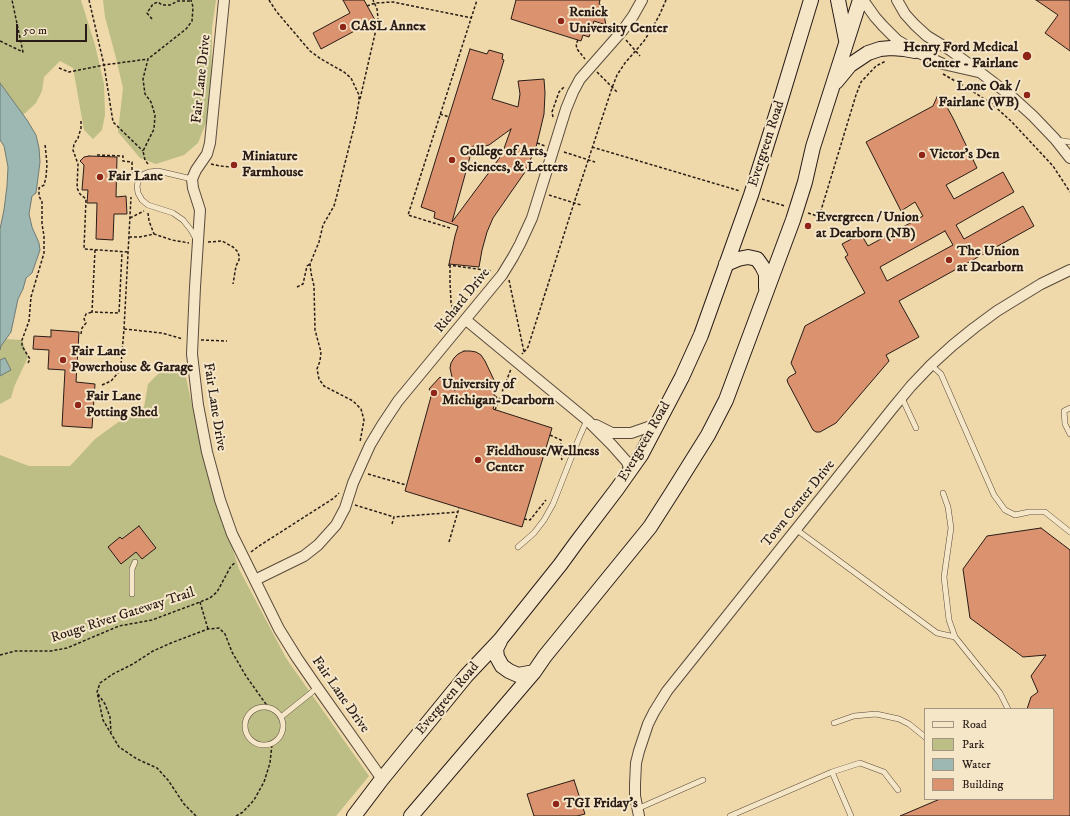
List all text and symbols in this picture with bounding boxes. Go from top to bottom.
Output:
place label: Renick University Center [569,5,668,38]
scale bar [18,16,89,42]
marker: Renick University Center [556,16,566,26]
place label: CASL Annex [351,19,426,35]
marker: CASL Annex [338,22,348,32]
text: 50 m [23,23,47,38]
street label: Fair Lane Drive [189,34,215,124]
place label: Henry Ford Medical Center - Fairlane [903,40,1018,72]
marker: Henry Ford Medical Center - Fairlane [1021,50,1033,62]
place label: Lone Oak / Fairlane (WB) [939,79,1019,112]
marker: Lone Oak / Fairlane (WB) [1022,90,1032,100]
street label: Evergreen Road [745,99,789,189]
place label: College of Arts, Sciences, & Letters [460,144,568,176]
place label: Victor's Den [930,147,999,163]
place label: Miniature Farmhouse [242,149,303,182]
marker: Victor's Den [917,150,927,160]
marker: College of Arts, Sciences, & Letters [447,155,457,165]
marker: Miniature Farmhouse [229,160,239,170]
place label: Fair Lane [108,169,163,185]
marker: Fair Lane [95,172,105,182]
place label: Evergreen / Union at Dearborn (NB) [816,210,919,242]
marker: Evergreen / Union at Dearborn (NB) [803,221,813,231]
place label: The Union at Dearborn [957,244,1024,276]
marker: The Union at Dearborn [944,255,954,265]
street label: Richard Drive [432,265,494,337]
place label: Fair Lane Powerhouse & Garage [71,344,193,376]
marker: Fair Lane Powerhouse & Garage [58,355,68,365]
street label: Fair Lane Drive [199,362,229,452]
place label: University of Michigan-Dearborn [442,377,554,410]
marker: University of Michigan-Dearborn [429,388,439,398]
place label: Fair Lane Potting Shed [86,389,158,422]
street label: Evergreen Road [615,399,675,485]
marker: Fair Lane Potting Shed [73,400,83,410]
place label: Fieldhouse/Wellness Center [486,444,599,476]
marker: Fieldhouse/Wellness Center [473,455,483,465]
street label: Town Center Drive [759,457,839,551]
street label: Rouge River Gateway Trail [49,585,197,647]
street label: Fair Lane Drive [308,654,372,736]
street label: Evergreen Road [413,659,483,739]
legend [924,708,1054,800]
text: Road [962,717,987,732]
text: Park [962,737,984,752]
text: Water [962,757,991,772]
text: Building [962,777,1003,792]
place label: TGI Friday's [564,796,638,812]
marker: TGI Friday's [551,799,561,809]

